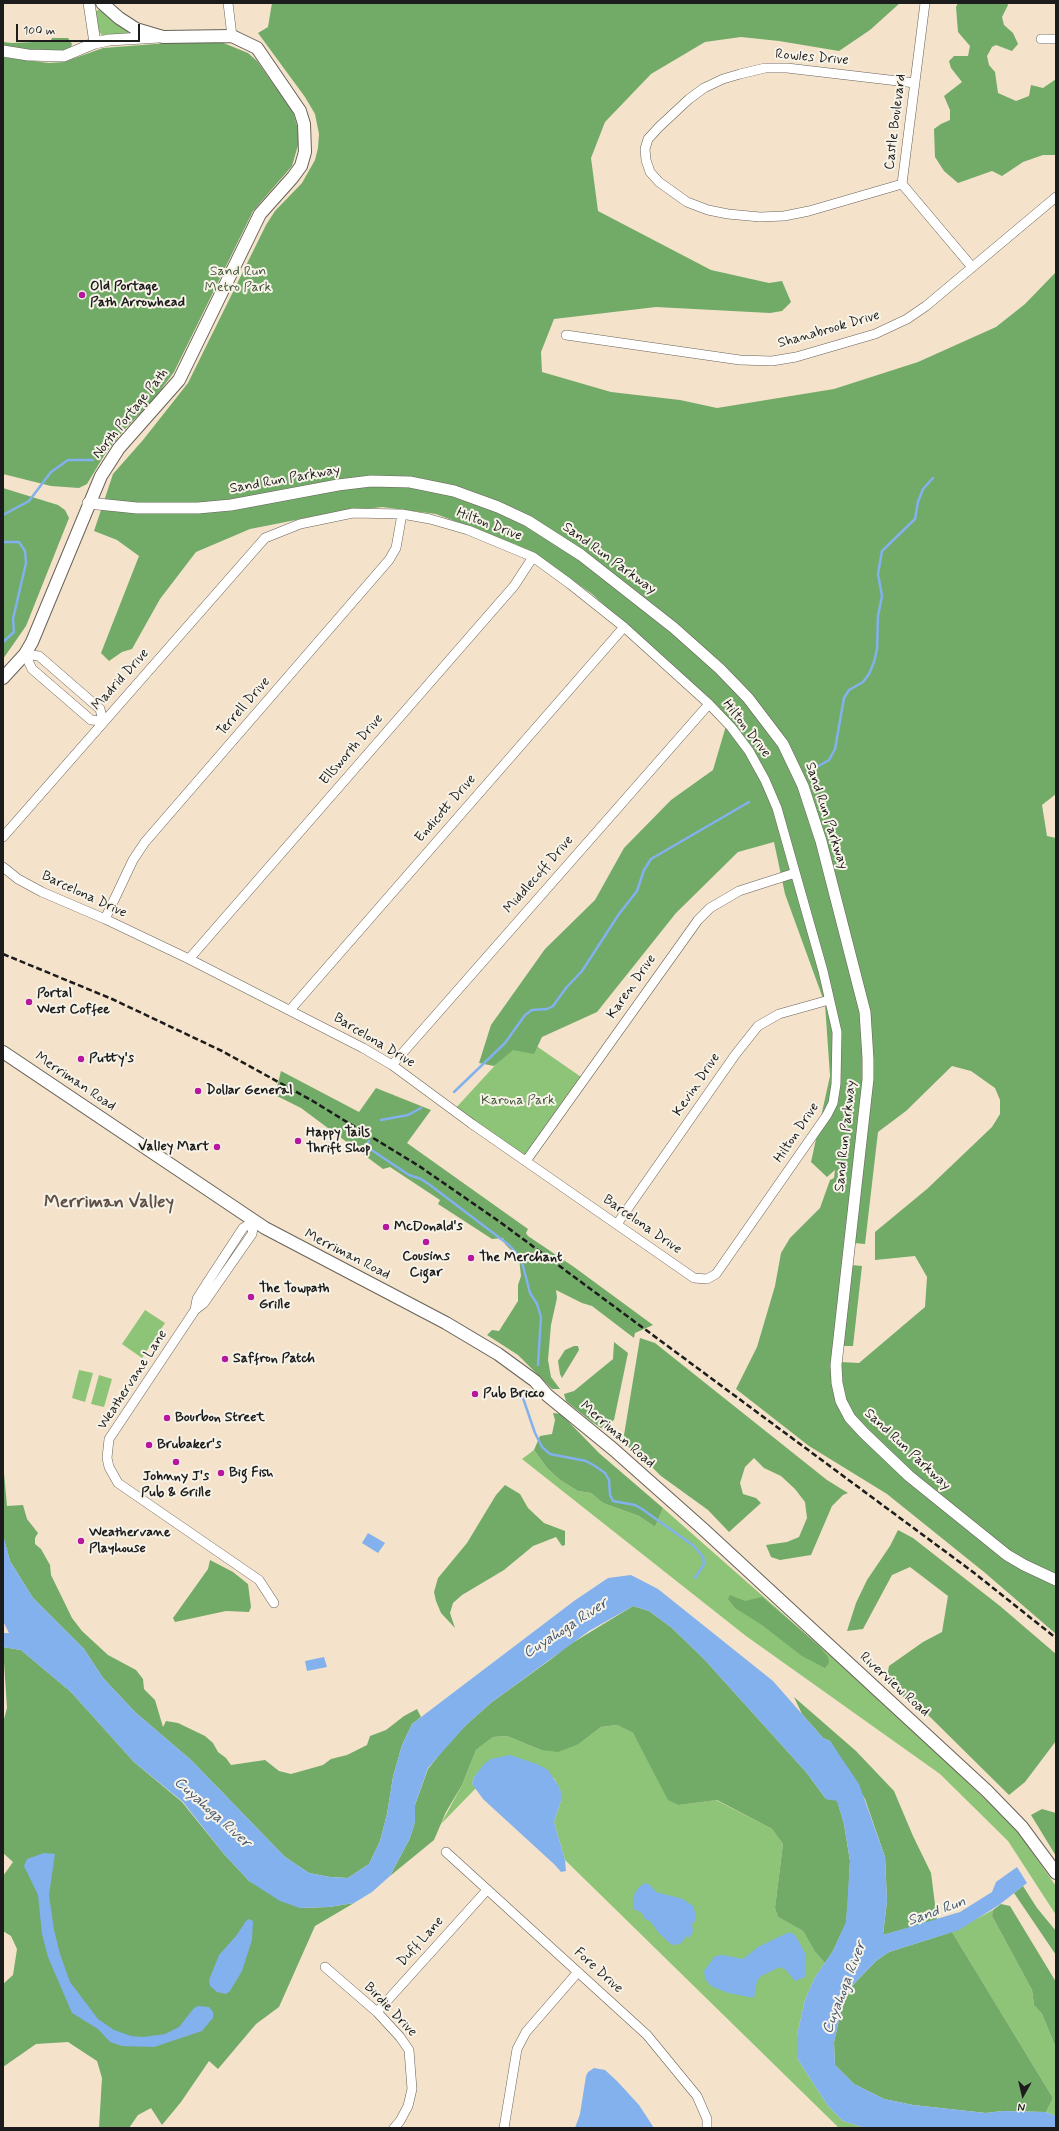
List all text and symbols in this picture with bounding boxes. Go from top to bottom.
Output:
scale bar [18,16,142,42]
text: 100 m [23,23,55,39]
street label: Rowles Drive [775,46,849,70]
street label: Castle Boulevard [882,73,910,171]
park label: Sand Run Metro Park [205,264,271,296]
place label: Old Portage Path Arrowhead [90,279,185,312]
marker: Old Portage Path Arrowhead [77,290,87,300]
street label: Shanabrook Drive [776,307,882,353]
street label: North Portage Path [89,365,173,463]
street label: Sand Run Parkway [228,462,342,498]
street label: Hilton Drive [454,505,524,545]
street label: Sand Run Parkway [559,519,659,599]
street label: Madrid Drive [89,646,153,714]
street label: Terrell Drive [214,674,274,740]
street label: Hilton Drive [718,697,774,761]
street label: Ellsworth Drive [317,711,387,789]
street label: Sand Run Parkway [801,760,851,872]
street label: Endicott Drive [412,772,480,846]
street label: Middlecoff Drive [501,833,577,917]
street label: Barcelona Drive [39,868,129,922]
street label: Karen Drive [604,952,660,1022]
place label: Portal West Coffee [37,986,110,1018]
marker: Portal West Coffee [24,997,34,1007]
street label: Barcelona Drive [330,1010,418,1072]
street label: Merriman Road [31,1049,119,1115]
street label: Kevin Drive [670,1050,724,1120]
place label: Putty's [89,1051,134,1067]
marker: Putty's [76,1054,86,1064]
street label: Sand Run Parkway [832,1080,860,1192]
place label: Dollar General [206,1083,293,1099]
marker: Dollar General [193,1086,203,1096]
park label: Karona Park [481,1093,555,1109]
street label: Hilton Drive [771,1100,823,1166]
place label: Happy Tails Thrift Shop [306,1125,371,1158]
marker: Happy Tails Thrift Shop [293,1136,303,1146]
place label: Valley Mart [138,1139,209,1155]
marker: Valley Mart [212,1142,222,1152]
district label: Merriman Valley [44,1192,174,1214]
street label: Barcelona Drive [599,1192,685,1258]
place label: McDonald's [394,1219,463,1235]
marker: McDonald's [381,1222,391,1232]
street label: Merriman Road [301,1226,393,1284]
marker: Cousins Cigar [421,1237,431,1247]
place label: Cousins Cigar [402,1249,450,1282]
place label: The Merchant [479,1250,562,1266]
marker: The Merchant [466,1253,476,1263]
place label: The Towpath Grille [259,1281,329,1314]
marker: The Towpath Grille [246,1292,256,1302]
street label: Weathervane Lane [95,1327,171,1433]
place label: Saffron Patch [233,1351,315,1367]
marker: Saffron Patch [220,1354,230,1364]
place label: Pub Bricco [483,1386,545,1402]
marker: Pub Bricco [470,1389,480,1399]
street label: Merriman Road [576,1398,658,1472]
street label: Sand Run Parkway [860,1406,954,1494]
place label: Bourbon Street [175,1410,265,1426]
marker: Bourbon Street [162,1413,172,1423]
place label: Brubaker's [157,1437,221,1453]
marker: Brubaker's [144,1440,154,1450]
marker: Johnny J's Pub & Grille [171,1457,181,1467]
place label: Big Fish [229,1465,274,1481]
marker: Big Fish [216,1468,226,1478]
place label: Johnny J's Pub & Grille [141,1469,211,1502]
place label: Weathervane Playhouse [89,1525,171,1558]
marker: Weathervane Playhouse [76,1536,86,1546]
water label: Cuyahoga River [520,1595,612,1663]
street label: Riverview Road [855,1649,933,1721]
water label: Cuyahoga River [170,1774,254,1852]
water label: Sand Run [905,1893,969,1931]
street label: Duff Lane [394,1914,448,1970]
water label: Cuyahoga River [819,1939,871,2037]
street label: Fore Drive [570,1945,626,1997]
street label: Birdie Drive [360,1979,420,2041]
north arrow [1003,2075,1043,2115]
text: N [1017,2099,1026,2114]

